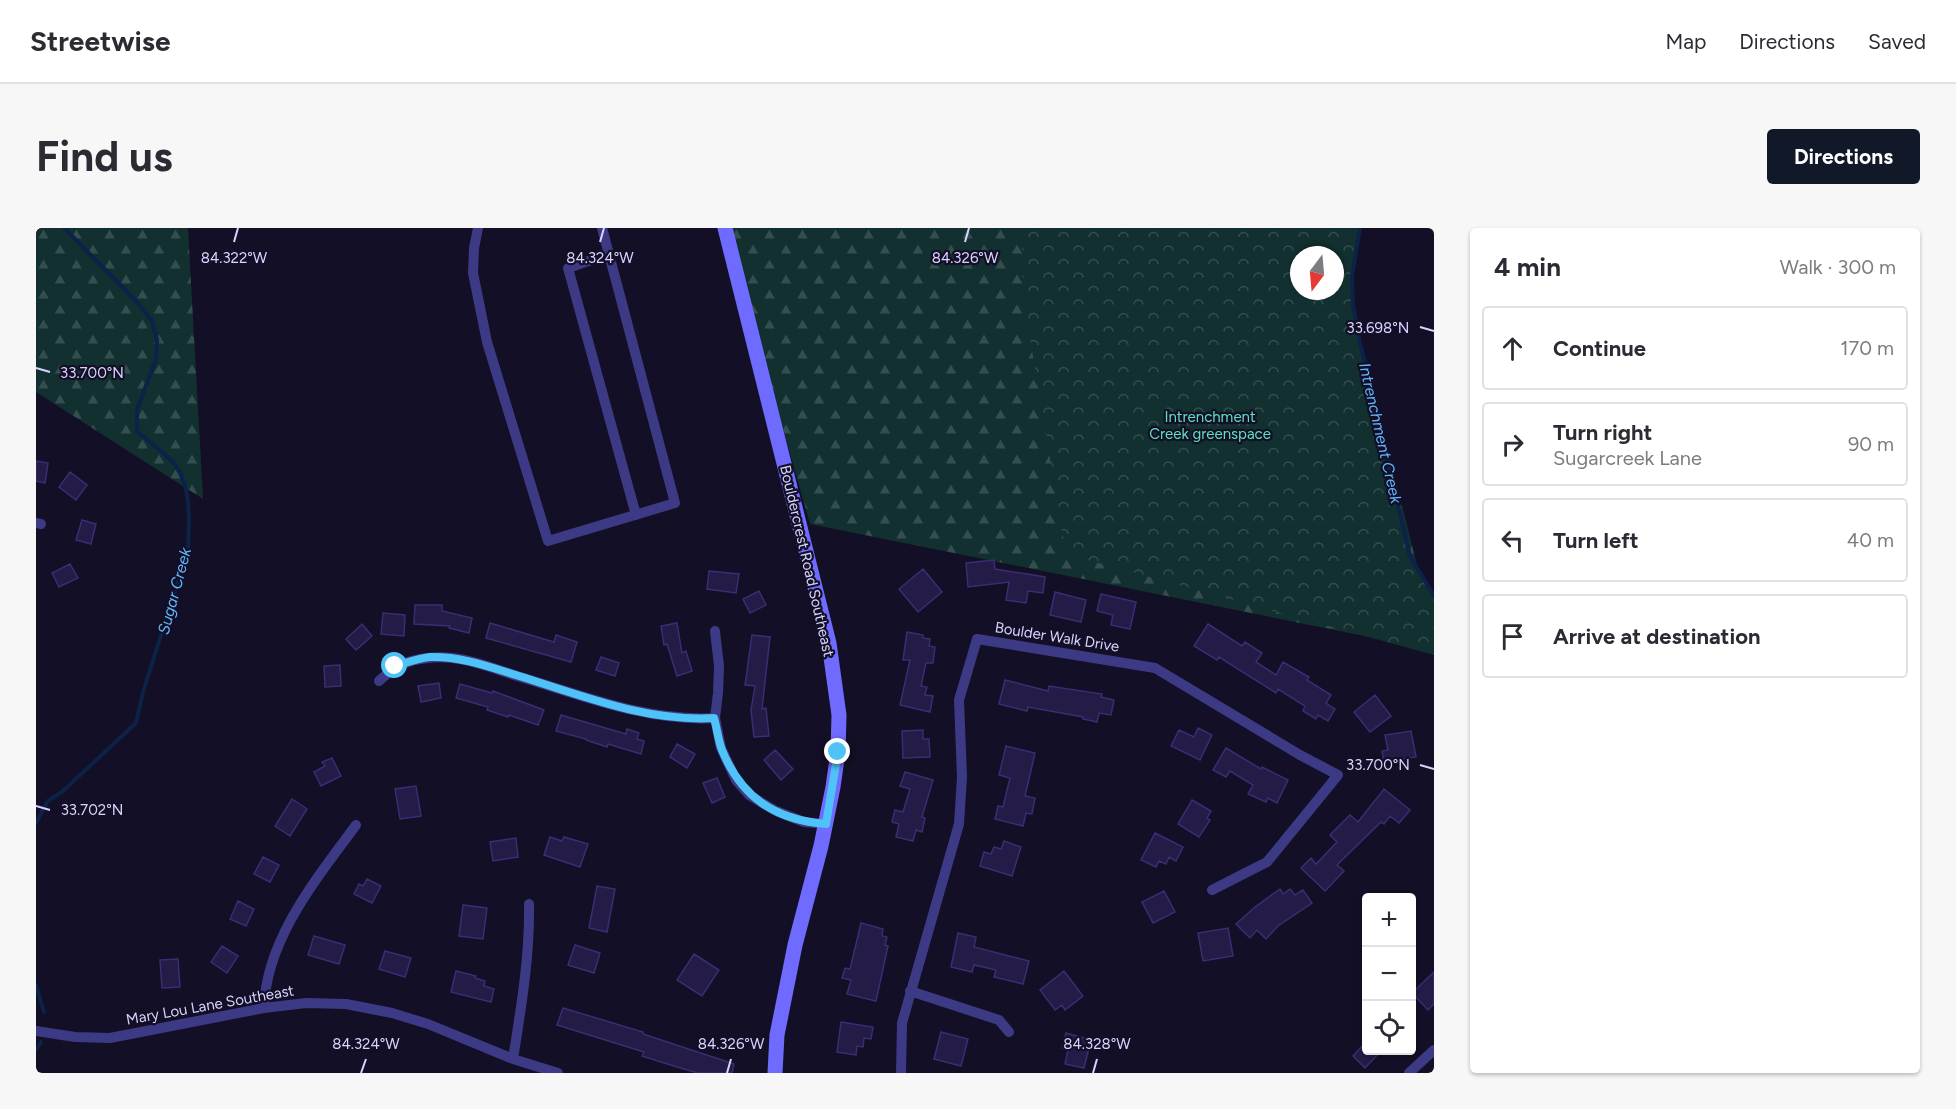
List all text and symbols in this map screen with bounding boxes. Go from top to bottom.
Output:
text: Streetwise [30,24,170,58]
text: Map [1665,29,1706,54]
text: Directions [1739,29,1835,54]
text: Saved [1868,29,1926,54]
button: Directions [1767,129,1920,184]
text: Find us [36,131,173,182]
north arrow [1290,246,1344,300]
text: 84.322°W [201,249,268,267]
text: 84.324°W [566,249,634,267]
text: 84.326°W [932,249,999,267]
text: 4 min [1494,251,1561,283]
text: Walk · 300 m [1780,255,1896,279]
text: 33.698°N [1347,319,1409,337]
icon: ahead [1496,332,1529,365]
text: Continue [1553,335,1646,362]
text: 170 m [1840,336,1894,360]
water label: Intrenchment Creek [1355,361,1406,507]
text: 33.700°N [60,364,124,382]
park label: Intrenchment Creek greenspace [1149,408,1271,443]
text: Turn right [1553,419,1652,446]
icon: right [1496,428,1529,461]
text: 90 m [1848,432,1894,456]
text: Sugarcreek Lane [1553,446,1702,470]
street label: Bouldercrest Road Southeast [776,463,838,659]
icon: left [1496,524,1529,557]
text: Turn left [1553,527,1639,554]
text: 40 m [1847,528,1894,552]
water label: Sugar Creek [154,544,196,637]
street label: Boulder Walk Drive [994,618,1120,656]
icon: arrive [1496,620,1529,653]
text: Arrive at destination [1553,623,1761,650]
route start [381,652,407,678]
route end [824,738,850,764]
text: 33.700°N [1346,756,1410,774]
text: 33.702°N [61,801,123,819]
map controls [1362,893,1416,1055]
button: + [1362,893,1416,947]
button: − [1362,947,1416,1001]
street label: Mary Lou Lane Southeast [125,981,296,1029]
button: locate [1362,1001,1416,1055]
text: 84.324°W [332,1035,400,1053]
text: 84.326°W [698,1035,765,1053]
text: 84.328°W [1063,1035,1131,1053]

